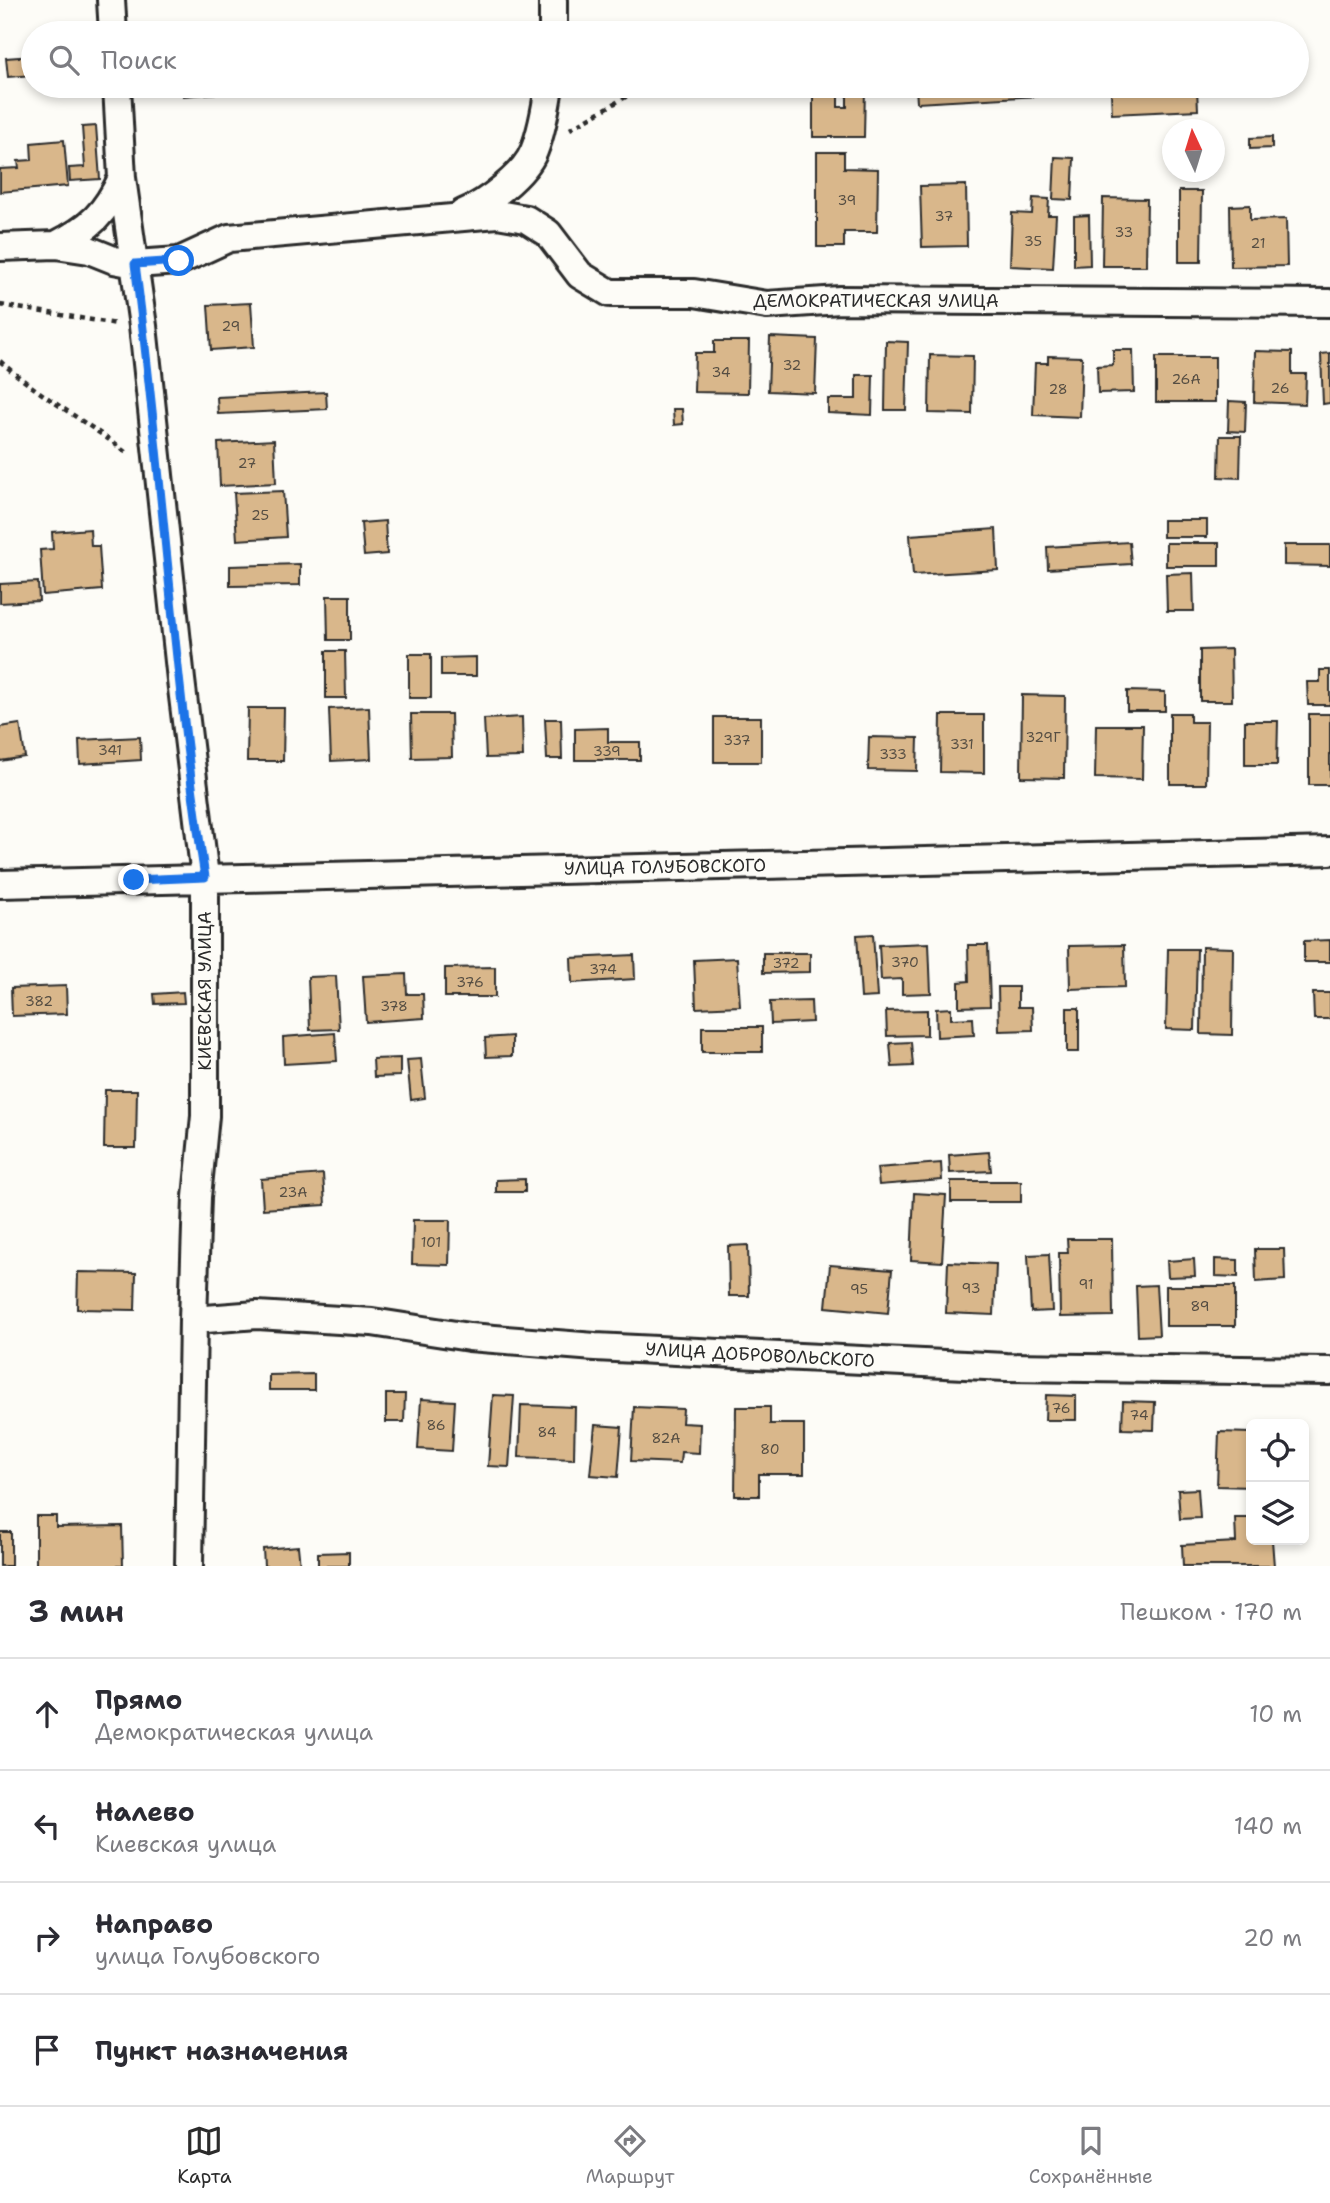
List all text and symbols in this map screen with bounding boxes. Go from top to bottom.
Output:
search box [21,21,1309,98]
icon: search [45,41,83,79]
text: Поиск [101,42,177,77]
north arrow [1162,119,1225,182]
house number: 39 [838,191,856,209]
house number: 37 [935,207,953,225]
house number: 33 [1115,223,1133,241]
house number: 35 [1024,232,1042,250]
house number: 21 [1251,234,1265,252]
route start [163,245,194,276]
street label: ДЕМОКРАТИЧЕСКАЯ УЛИЦА [753,289,999,313]
house number: 29 [222,317,240,335]
house number: 32 [783,356,801,374]
house number: 34 [711,363,731,381]
house number: 26А [1171,370,1201,388]
house number: 26 [1271,379,1290,397]
house number: 28 [1048,380,1068,398]
house number: 27 [238,454,256,472]
house number: 25 [251,506,269,524]
house number: 329Г [1025,728,1061,746]
house number: 337 [723,731,751,749]
house number: 331 [950,735,974,753]
house number: 341 [98,741,122,759]
house number: 339 [593,742,621,760]
house number: 333 [879,745,907,763]
street label: УЛИЦА ГОЛУБОВСКОГО [564,853,766,881]
route end [118,864,149,895]
street label: КИЕВСКАЯ УЛИЦА [193,911,217,1071]
house number: 370 [891,953,919,971]
house number: 372 [772,954,800,972]
house number: 374 [589,960,617,978]
house number: 376 [456,973,484,991]
house number: 382 [25,992,53,1010]
house number: 378 [380,997,408,1015]
house number: 23А [278,1183,308,1201]
house number: 101 [421,1233,441,1251]
house number: 91 [1078,1275,1094,1293]
house number: 93 [962,1279,980,1297]
house number: 95 [850,1280,868,1298]
house number: 89 [1191,1297,1209,1315]
street label: УЛИЦА ДОБРОВОЛЬСКОГО [645,1337,875,1373]
house number: 76 [1051,1399,1071,1417]
house number: 74 [1130,1406,1149,1424]
house number: 86 [426,1416,446,1434]
map controls [1246,1419,1309,1545]
button: locate [1246,1419,1309,1482]
house number: 84 [537,1423,557,1441]
house number: 82А [652,1429,680,1447]
house number: 80 [760,1440,780,1458]
button: layers [1246,1482,1309,1545]
text: 3 мин [28,1591,124,1632]
text: Пешком · 170 m [1120,1597,1302,1627]
text: Прямо [95,1682,183,1717]
icon: ahead [28,1695,66,1733]
text: 10 m [1249,1699,1302,1729]
text: Демократическая улица [95,1717,373,1747]
text: Налево [95,1794,195,1829]
icon: left [28,1807,66,1845]
text: 140 m [1234,1811,1302,1841]
text: Киевская улица [95,1829,276,1859]
text: Направо [95,1906,213,1941]
icon: right [28,1919,66,1957]
text: 20 m [1243,1923,1302,1953]
text: улица Голубовского [95,1941,321,1971]
icon: arrive [28,2031,66,2069]
text: Пункт назначения [95,2033,348,2068]
tab: Карта [177,2122,232,2189]
tab: Маршрут [586,2122,674,2189]
tab: Сохранённые [1029,2122,1153,2189]

